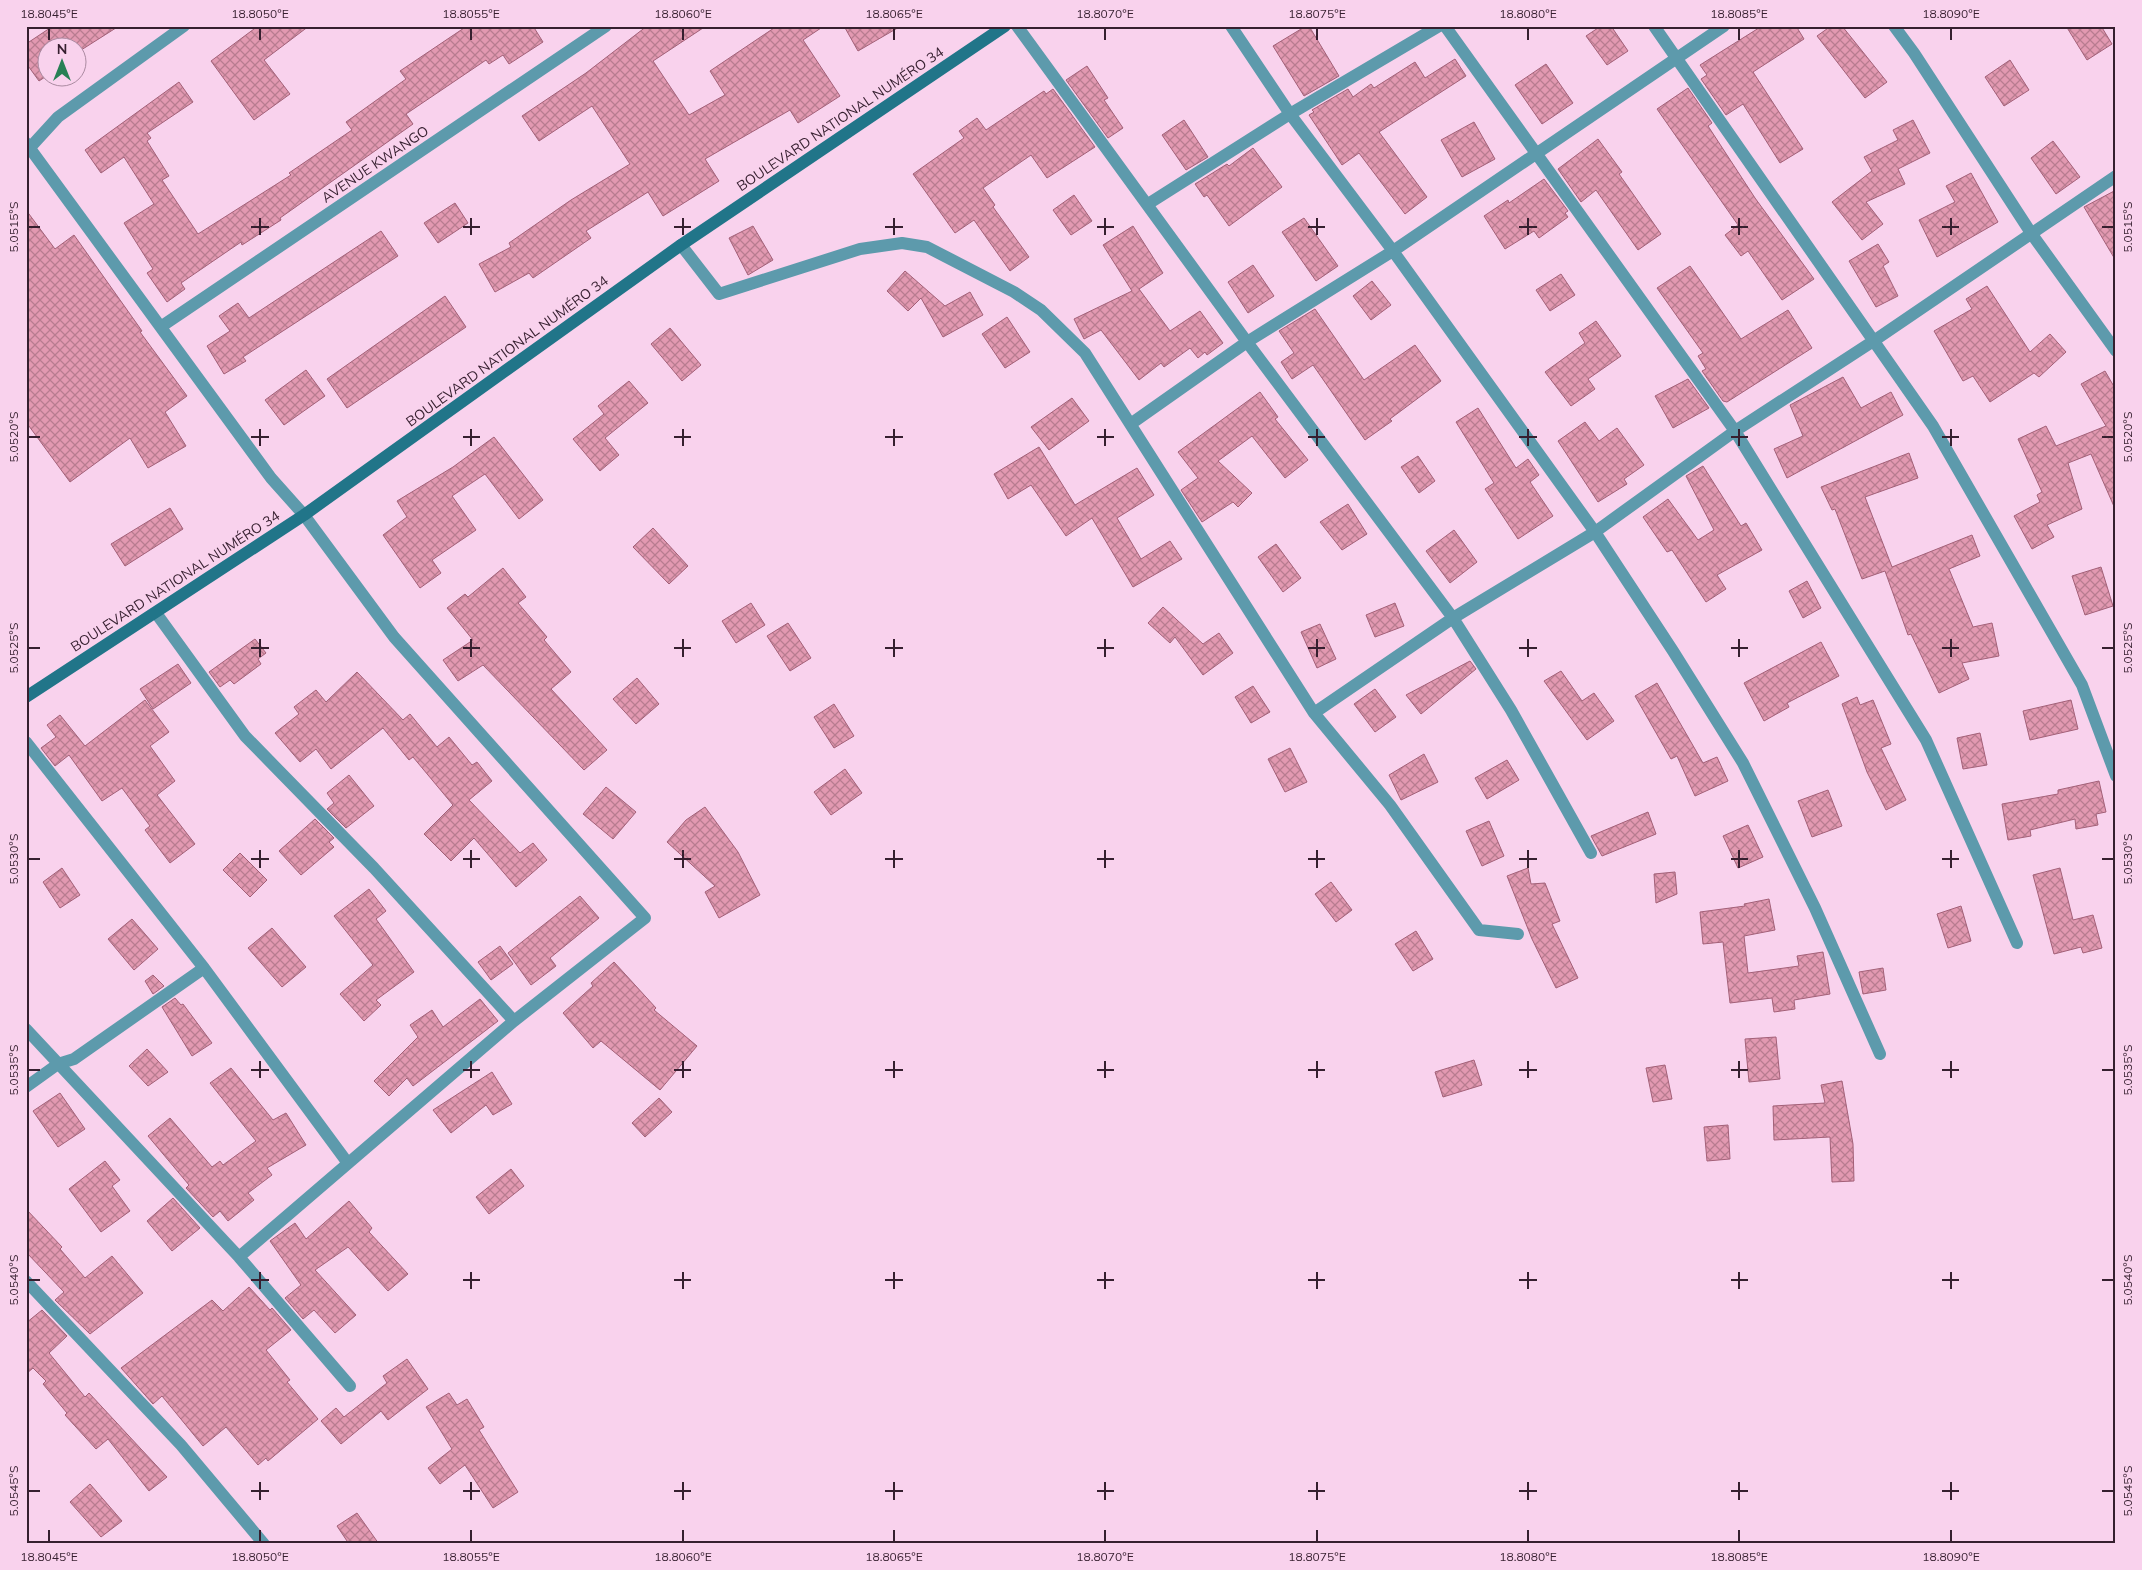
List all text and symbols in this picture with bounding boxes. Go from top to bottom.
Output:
text: 18.8045°E [20,6,78,21]
text: 18.8050°E [231,6,289,21]
text: 18.8055°E [442,6,500,21]
text: 18.8060°E [654,6,712,21]
text: 18.8065°E [865,6,923,21]
text: 18.8070°E [1076,6,1134,21]
text: 18.8075°E [1288,6,1346,21]
text: 18.8080°E [1499,6,1557,21]
text: 18.8085°E [1710,6,1768,21]
text: 18.8090°E [1922,6,1980,21]
north arrow [38,38,88,88]
text: N [57,40,67,58]
street label: BOULEVARD NATIONAL NUMÉRO 34 [733,42,947,195]
street label: AVENUE KWANGO [318,121,432,207]
text: 5.0515°S [6,202,21,252]
text: 5.0515°S [2120,202,2135,252]
street label: BOULEVARD NATIONAL NUMÉRO 34 [402,271,612,431]
text: 5.0520°S [6,412,21,462]
text: 5.0520°S [2120,412,2135,462]
street label: BOULEVARD NATIONAL NUMÉRO 34 [67,506,283,655]
text: 5.0525°S [6,623,21,673]
text: 5.0525°S [2120,623,2135,673]
text: 5.0530°S [6,834,21,884]
text: 5.0530°S [2120,834,2135,884]
text: 5.0535°S [6,1045,21,1095]
text: 5.0535°S [2120,1045,2135,1095]
text: 5.0540°S [6,1255,21,1305]
text: 5.0540°S [2120,1255,2135,1305]
text: 5.0545°S [6,1466,21,1516]
text: 5.0545°S [2120,1466,2135,1516]
text: 18.8045°E [20,1549,78,1564]
text: 18.8050°E [231,1549,289,1564]
text: 18.8055°E [442,1549,500,1564]
text: 18.8060°E [654,1549,712,1564]
text: 18.8065°E [865,1549,923,1564]
text: 18.8070°E [1076,1549,1134,1564]
text: 18.8075°E [1288,1549,1346,1564]
text: 18.8080°E [1499,1549,1557,1564]
text: 18.8085°E [1710,1549,1768,1564]
text: 18.8090°E [1922,1549,1980,1564]

